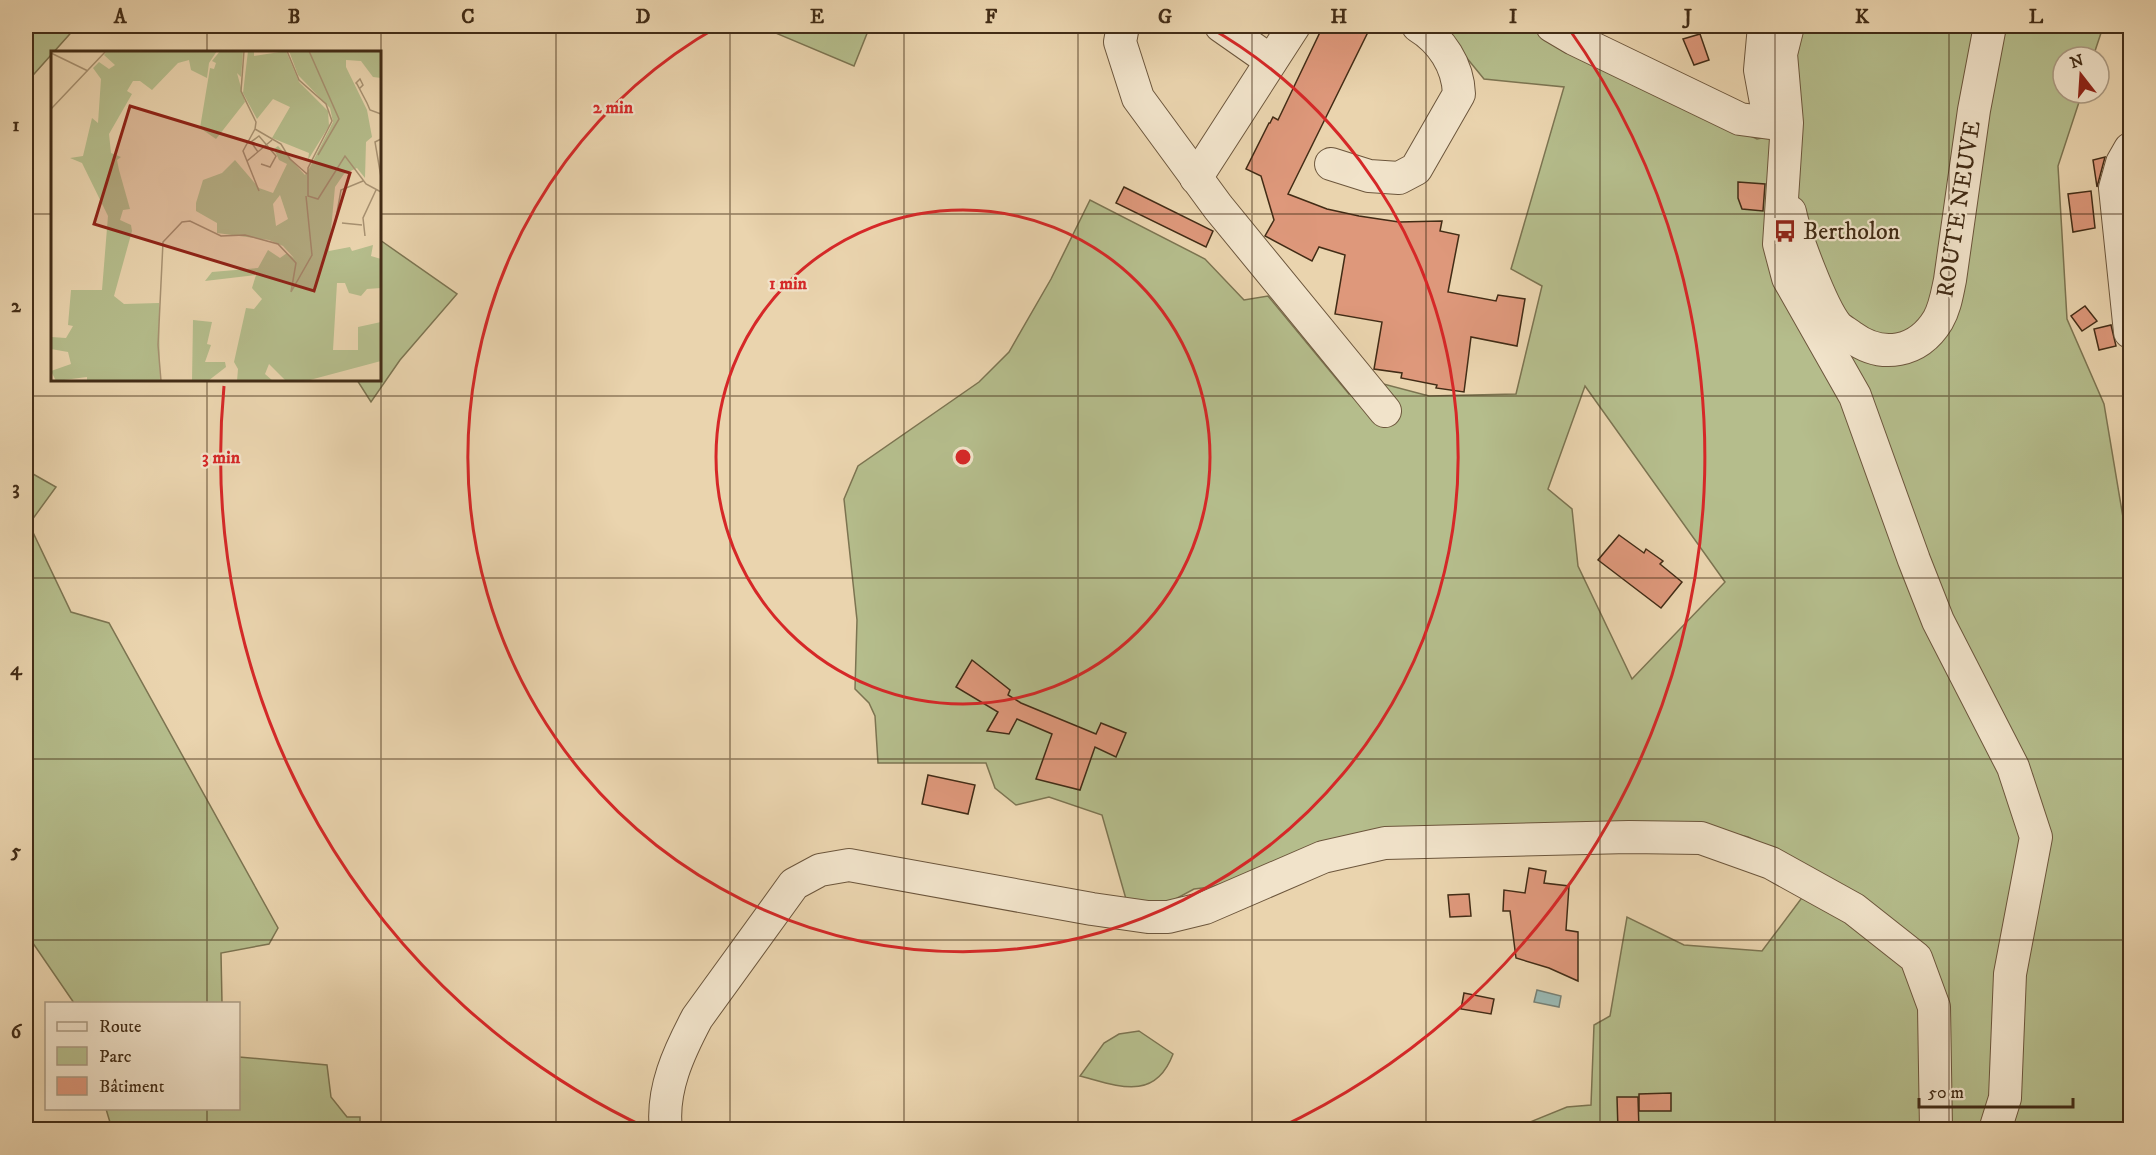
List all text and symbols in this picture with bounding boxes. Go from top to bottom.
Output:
text: A [113,5,128,30]
text: B [288,5,300,30]
text: C [461,5,475,30]
text: D [636,5,651,30]
text: E [810,5,824,30]
text: F [985,5,998,30]
text: G [1158,5,1172,30]
text: H [1331,5,1348,30]
text: I [1509,5,1517,30]
text: J [1682,5,1692,30]
text: K [1855,5,1870,30]
text: L [2029,5,2044,30]
north arrow [2051,45,2111,105]
text: N [2068,50,2086,73]
inset map [51,51,381,381]
text: 2 min [593,97,634,119]
text: 1 [12,113,20,138]
street label: ROUTE NEUVE [1930,118,1988,300]
place label: Bertholon [1803,217,1901,247]
bus stop icon: Bertholon [1772,218,1798,244]
text: 1 min [769,273,808,295]
text: 2 [11,294,22,319]
text: 3 min [202,447,241,469]
centre of rings [953,447,973,467]
text: 3 [12,476,20,501]
text: 4 [10,657,23,682]
text: 5 [10,839,21,864]
legend [45,1002,240,1110]
text: Route [99,1016,142,1038]
text: 6 [11,1020,23,1045]
text: Parc [99,1046,132,1068]
scale bar [1919,1071,2074,1109]
text: Bâtiment [99,1076,165,1098]
text: 50 m [1928,1082,1964,1104]

